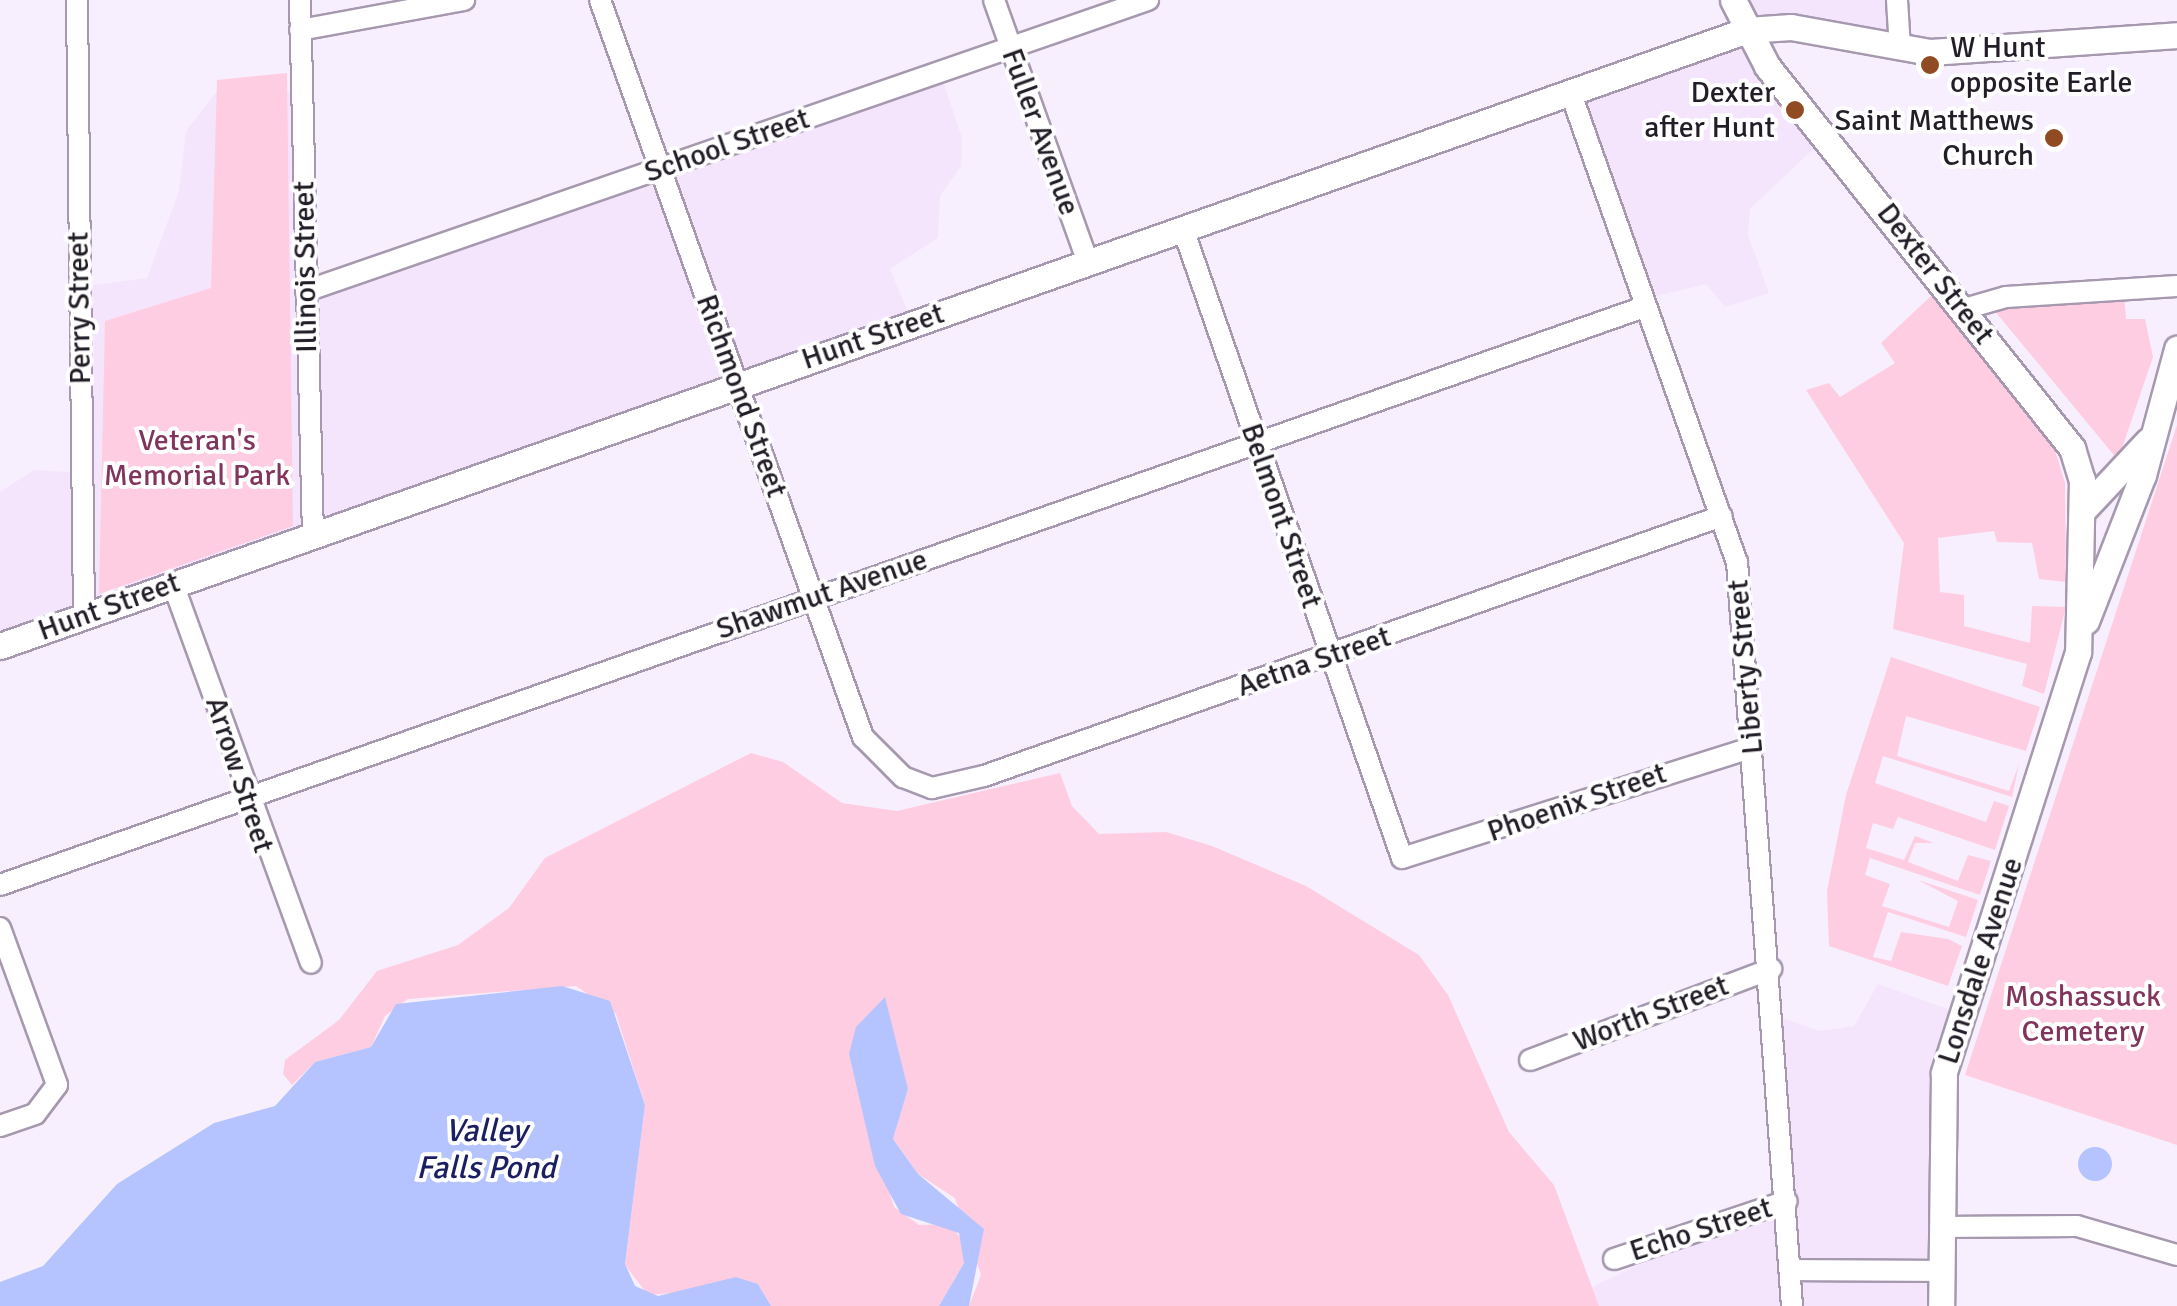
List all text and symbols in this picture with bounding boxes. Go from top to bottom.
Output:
place label: W Hunt opposite Earle [1950,30,2133,100]
street label: Fuller Avenue [993,44,1087,220]
marker: W Hunt opposite Earle [1919,54,1941,76]
place label: Dexter after Hunt [1644,75,1775,146]
marker: Dexter after Hunt [1784,99,1806,121]
street label: School Street [640,101,814,191]
place label: Saint Matthews Church [1835,103,2034,174]
marker: Saint Matthews Church [2043,127,2065,149]
street label: Illinois Street [287,181,325,353]
street label: Dexter Street [1869,196,2001,352]
street label: Perry Street [61,231,99,385]
street label: Richmond Street [688,290,794,502]
street label: Hunt Street [797,296,949,378]
street label: Belmont Street [1233,419,1329,613]
park label: Veteran's Memorial Park [104,423,290,494]
street label: Shawmut Avenue [712,542,932,648]
street label: Hunt Street [33,565,185,649]
street label: Liberty Street [1720,578,1772,756]
street label: Aetna Street [1233,619,1395,705]
street label: Arrow Street [197,693,281,857]
street label: Phoenix Street [1483,756,1671,850]
street label: Lonsdale Avenue [1931,853,2031,1069]
street label: Worth Street [1568,968,1734,1060]
park label: Moshassuck Cemetery [2005,979,2161,1050]
water label: Valley Falls Pond [416,1113,556,1188]
street label: Echo Street [1625,1190,1777,1270]

